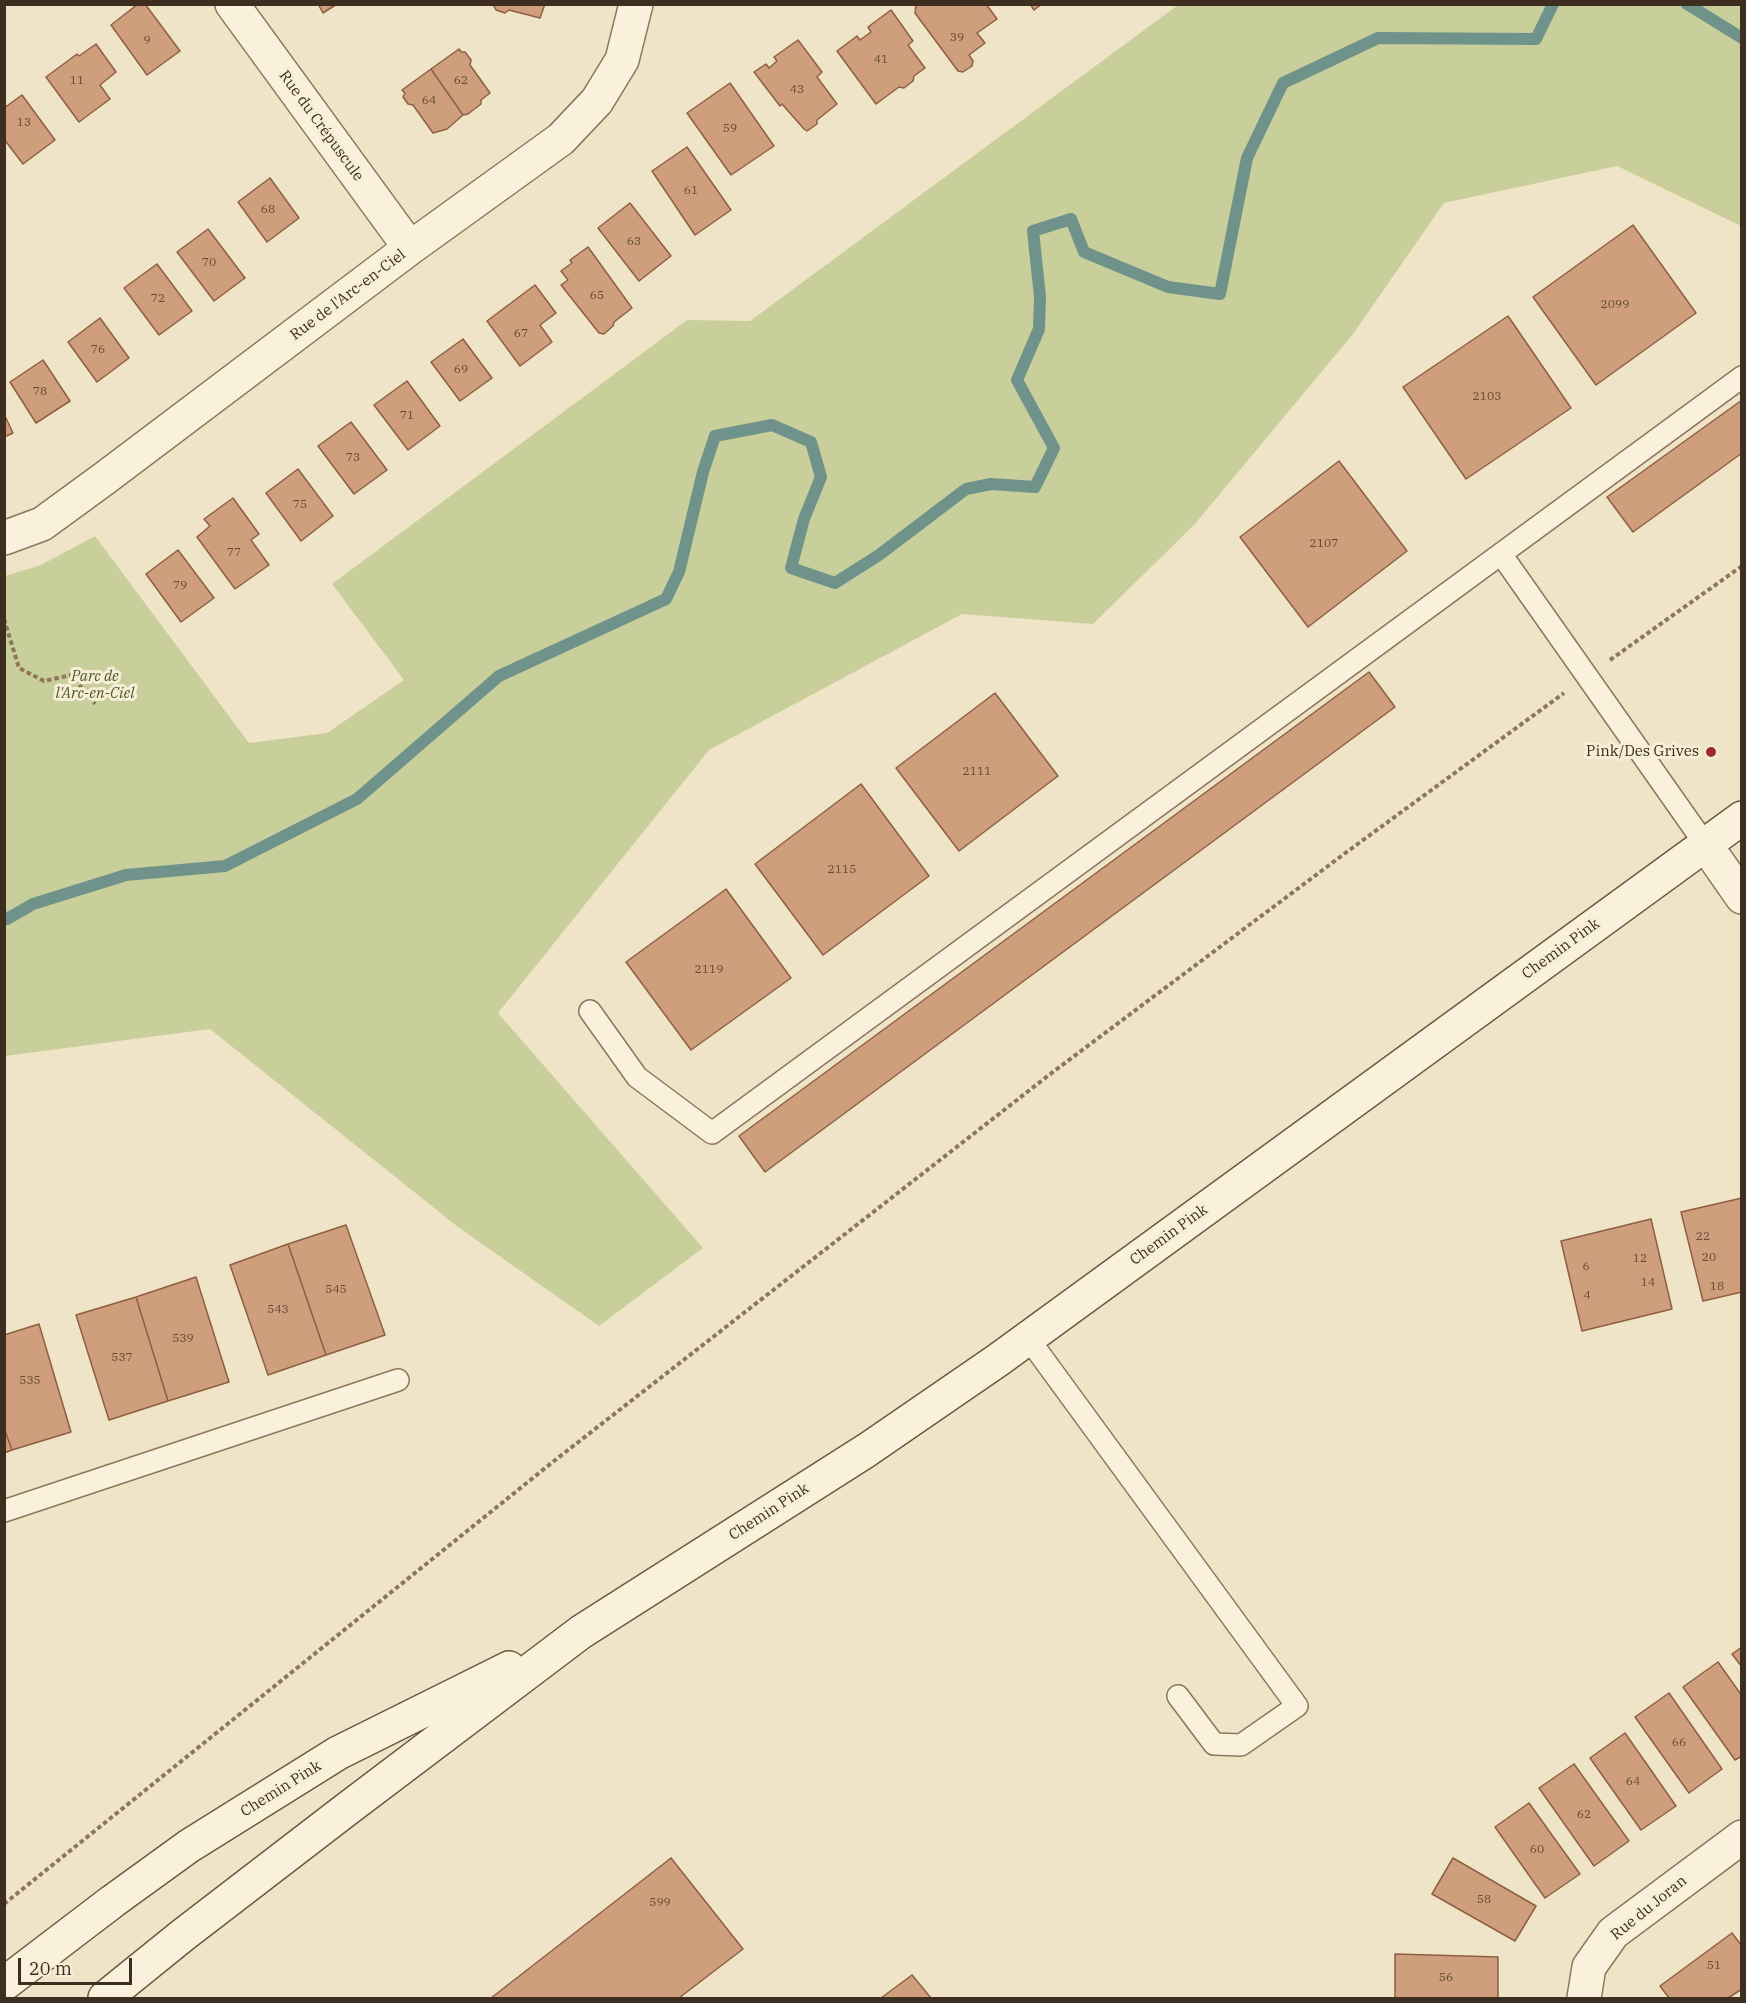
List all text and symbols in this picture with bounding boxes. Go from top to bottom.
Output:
house number: 39 [950,31,964,45]
house number: 9 [143,34,151,48]
house number: 41 [874,53,888,67]
street label: Rue du Crépuscule [275,67,367,185]
house number: 11 [70,74,84,88]
house number: 62 [454,74,468,88]
house number: 43 [790,83,804,97]
house number: 64 [422,94,436,108]
house number: 13 [17,116,31,130]
house number: 59 [723,122,737,136]
house number: 61 [684,184,698,198]
house number: 68 [261,203,275,217]
house number: 63 [627,235,641,249]
street label: Rue de l'Arc-en-Ciel [287,246,409,344]
house number: 70 [202,256,216,270]
house number: 65 [590,289,604,303]
house number: 72 [151,292,165,306]
house number: 2099 [1601,298,1629,312]
house number: 67 [514,327,528,341]
house number: 76 [91,343,105,357]
house number: 69 [454,363,468,377]
house number: 78 [33,385,47,399]
house number: 2103 [1473,390,1501,404]
house number: 71 [400,409,414,423]
house number: 73 [346,451,360,465]
house number: 75 [293,498,307,512]
house number: 2107 [1310,537,1338,551]
house number: 77 [227,546,241,560]
house number: 79 [173,579,187,593]
park label: Parc de l'Arc-en-Ciel [56,668,134,703]
place label: Pink/Des Grives [1586,743,1699,761]
marker: Pink/Des Grives [1704,745,1718,759]
house number: 2111 [963,765,991,779]
house number: 2115 [828,863,856,877]
street label: Chemin Pink [1519,915,1603,983]
house number: 2119 [695,963,723,977]
street label: Chemin Pink [1127,1201,1211,1269]
house number: 22 [1696,1230,1710,1244]
house number: 20 [1702,1251,1716,1265]
house number: 12 [1633,1252,1647,1266]
house number: 6 [1582,1260,1590,1274]
house number: 14 [1641,1276,1655,1290]
house number: 18 [1710,1280,1724,1294]
house number: 545 [325,1283,347,1297]
house number: 4 [1583,1289,1591,1303]
house number: 543 [267,1303,289,1317]
house number: 539 [172,1332,194,1346]
house number: 537 [111,1351,133,1365]
house number: 535 [19,1374,41,1388]
street label: Chemin Pink [726,1479,812,1545]
house number: 66 [1672,1736,1686,1750]
street label: Chemin Pink [237,1757,325,1821]
house number: 64 [1626,1775,1640,1789]
house number: 62 [1577,1808,1591,1822]
house number: 60 [1530,1843,1544,1857]
street label: Rue du Joran [1607,1872,1691,1944]
house number: 58 [1477,1893,1491,1907]
house number: 599 [649,1896,671,1910]
scale bar [21,1946,135,1984]
text: 20 m [29,1957,72,1980]
house number: 51 [1707,1959,1721,1973]
house number: 56 [1439,1971,1453,1985]

